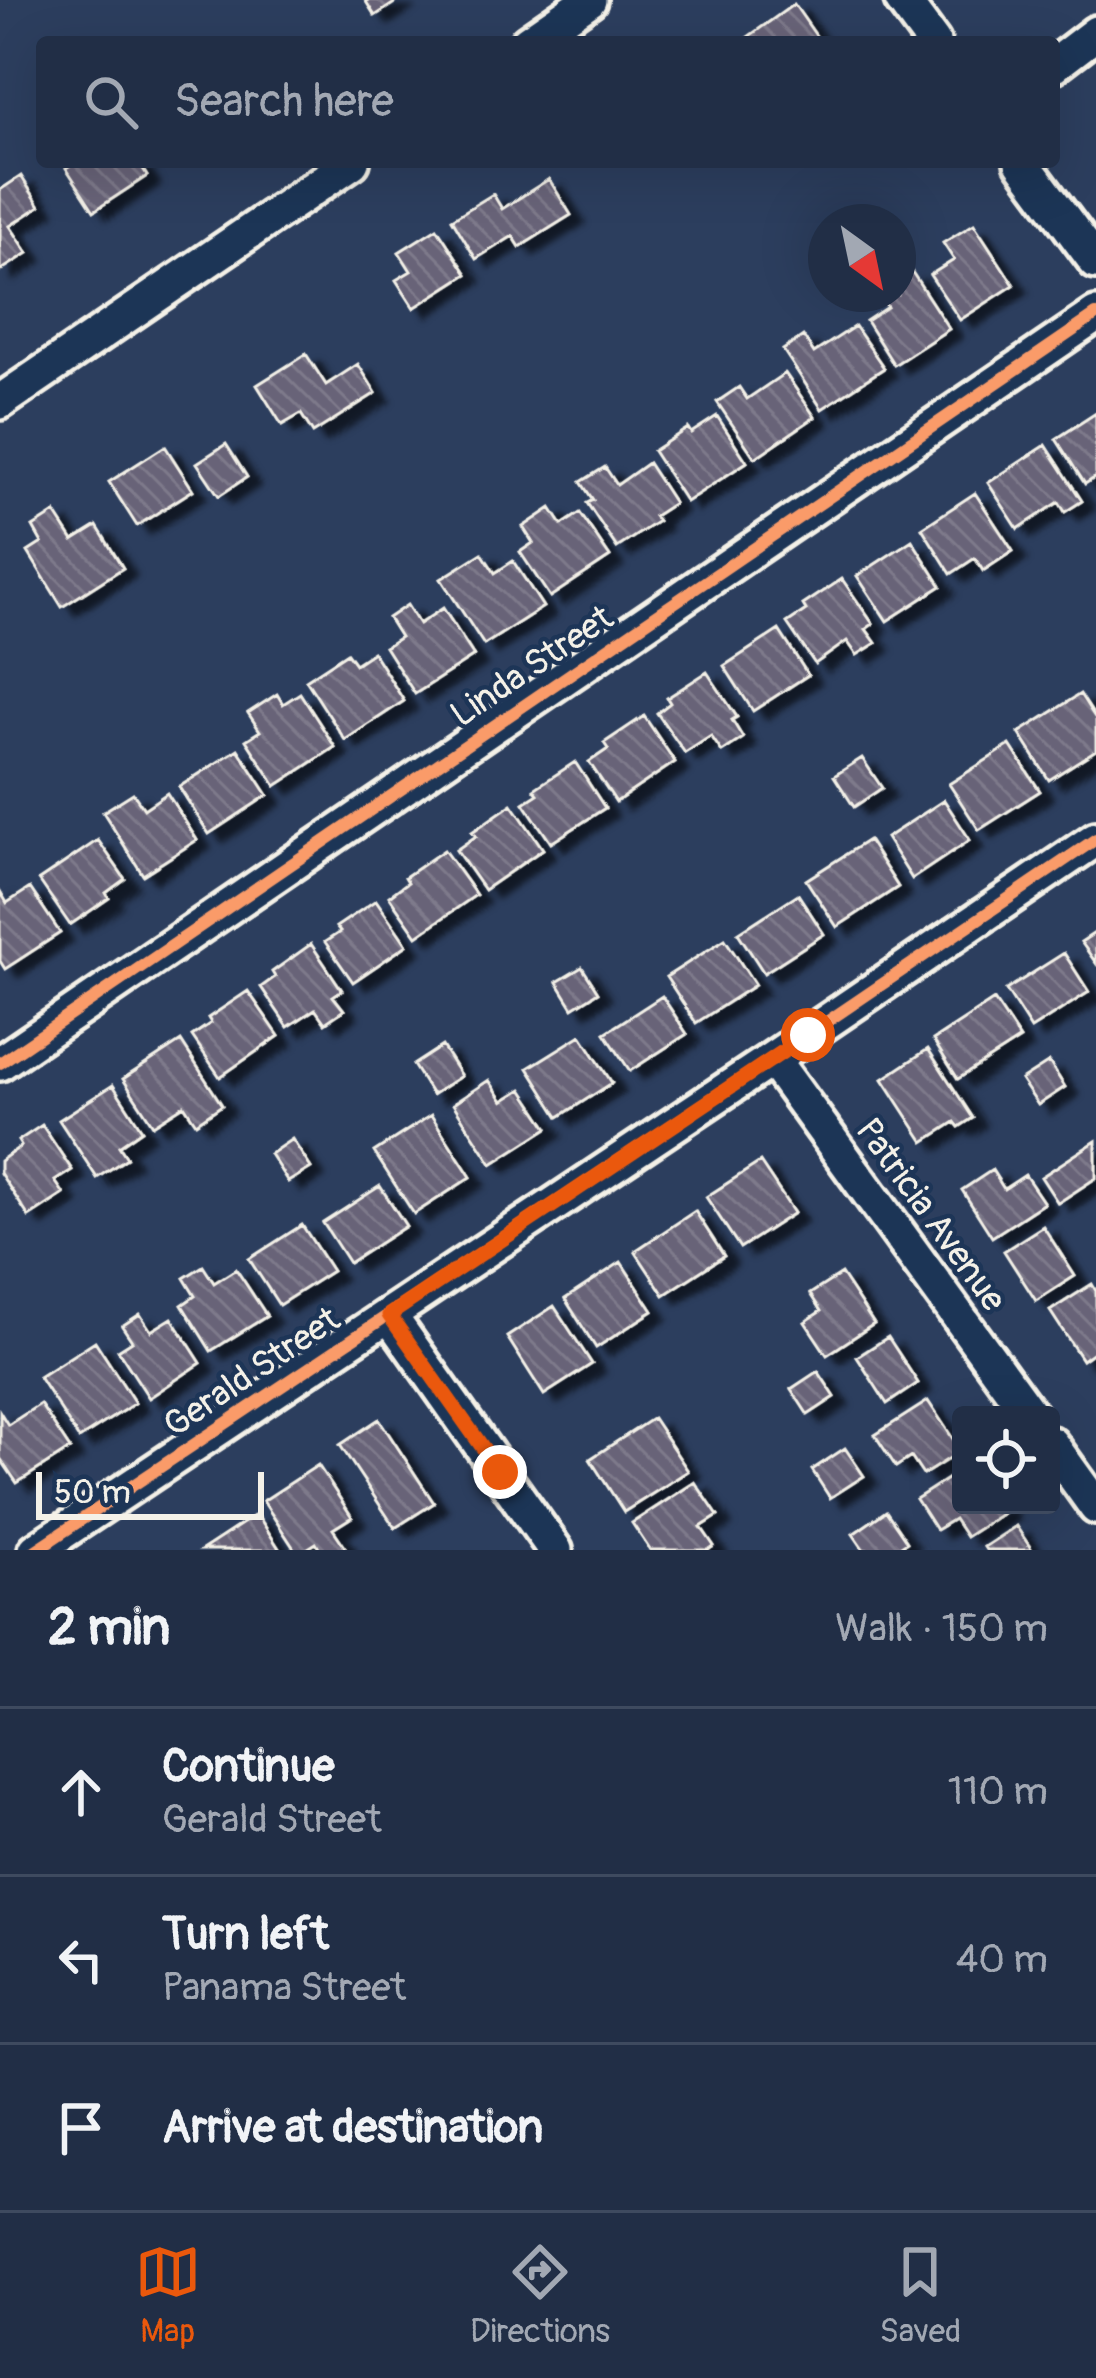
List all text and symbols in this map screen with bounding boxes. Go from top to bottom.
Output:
search box [36,36,1060,168]
icon: search [78,69,144,135]
text: Search here [174,74,394,130]
north arrow [808,204,916,312]
street label: Linda Street [442,595,622,737]
route start [781,1008,835,1062]
street label: Patricia Avenue [846,1110,1016,1320]
street label: Gerald Street [155,1297,349,1448]
map controls [952,1406,1060,1514]
button: locate [952,1406,1060,1514]
route end [473,1445,527,1499]
scale bar [36,1466,264,1519]
text: 50 m [54,1472,131,1513]
text: 2 min [48,1596,170,1660]
text: Walk · 150 m [835,1604,1048,1653]
text: Continue [162,1739,335,1795]
icon: ahead [48,1759,114,1825]
text: 110 m [948,1767,1048,1816]
text: Gerald Street [162,1795,382,1844]
text: Turn left [162,1907,329,1963]
icon: left [48,1927,114,1993]
text: 40 m [956,1935,1048,1984]
text: Panama Street [162,1963,406,2012]
icon: arrive [48,2095,114,2161]
text: Arrive at destination [162,2100,543,2156]
tab: Map [135,2239,201,2352]
tab: Directions [470,2239,610,2352]
tab: Saved [879,2239,961,2352]

